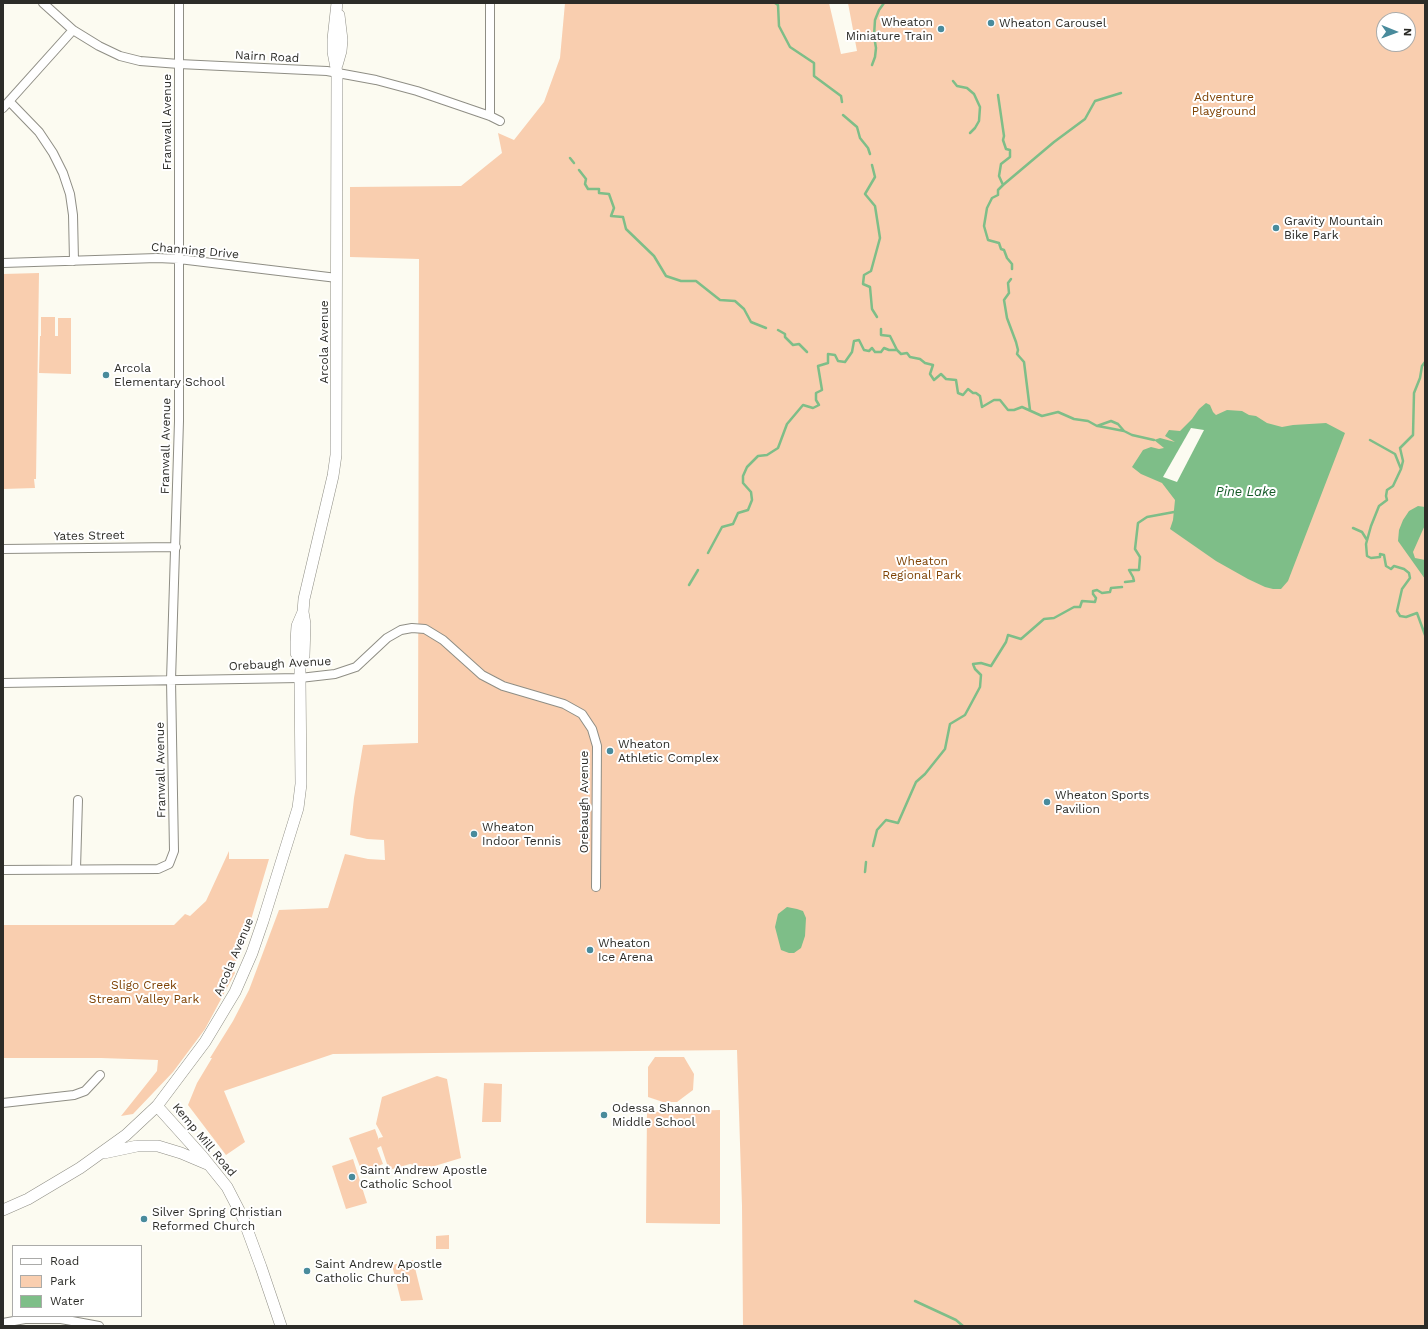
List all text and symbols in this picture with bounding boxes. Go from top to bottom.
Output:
north arrow [1376,12,1416,52]
place label: Wheaton Miniature Train [846,15,933,43]
place label: Wheaton Carousel [999,16,1106,30]
marker: Wheaton Carousel [986,18,996,28]
marker: Wheaton Miniature Train [936,24,946,34]
text: N [1401,28,1414,36]
street label: Nairn Road [234,48,300,66]
street label: Franwall Avenue [160,74,174,170]
park label: Adventure Playground [1192,90,1256,118]
place label: Gravity Mountain Bike Park [1284,214,1383,242]
marker: Gravity Mountain Bike Park [1271,223,1281,233]
street label: Channing Drive [150,240,240,262]
street label: Arcola Avenue [317,300,331,384]
place label: Arcola Elementary School [114,361,225,389]
marker: Arcola Elementary School [101,370,111,380]
street label: Franwall Avenue [158,398,174,494]
water label: Pine Lake [1216,484,1276,500]
street label: Yates Street [53,528,125,544]
park label: Wheaton Regional Park [882,554,962,582]
street label: Orebaugh Avenue [228,654,332,674]
street label: Franwall Avenue [153,722,169,818]
place label: Wheaton Athletic Complex [618,737,719,765]
marker: Wheaton Athletic Complex [605,746,615,756]
street label: Orebaugh Avenue [577,751,591,853]
place label: Wheaton Sports Pavilion [1055,788,1149,816]
marker: Wheaton Sports Pavilion [1042,797,1052,807]
place label: Wheaton Indoor Tennis [482,820,561,848]
marker: Wheaton Indoor Tennis [469,829,479,839]
street label: Arcola Avenue [211,916,257,998]
place label: Wheaton Ice Arena [598,936,653,964]
marker: Wheaton Ice Arena [585,945,595,955]
park label: Sligo Creek Stream Valley Park [89,978,199,1006]
street label: Kemp Mill Road [169,1100,239,1180]
place label: Odessa Shannon Middle School [612,1101,710,1129]
marker: Odessa Shannon Middle School [599,1110,609,1120]
place label: Saint Andrew Apostle Catholic School [360,1163,487,1191]
marker: Saint Andrew Apostle Catholic School [347,1172,357,1182]
place label: Silver Spring Christian Reformed Church [152,1205,282,1233]
marker: Silver Spring Christian Reformed Church [139,1214,149,1224]
legend [12,1245,142,1317]
text: Road [50,1254,79,1268]
place label: Saint Andrew Apostle Catholic Church [315,1257,442,1285]
marker: Saint Andrew Apostle Catholic Church [302,1266,312,1276]
text: Park [50,1274,76,1288]
text: Water [50,1294,84,1308]

